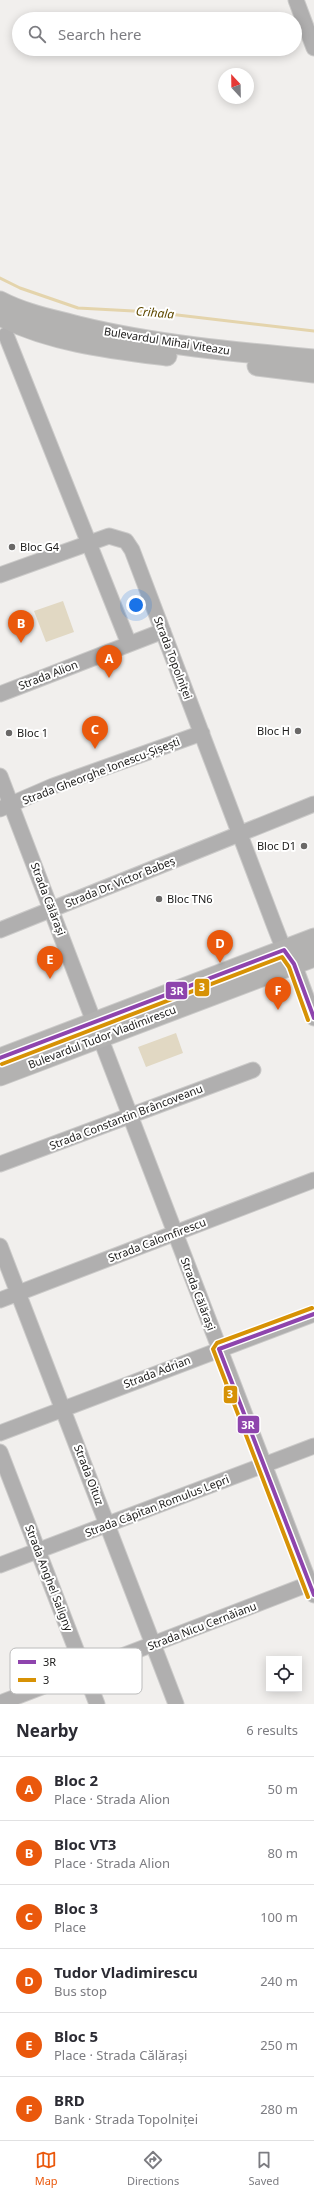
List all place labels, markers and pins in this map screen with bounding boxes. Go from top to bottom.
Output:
place label: Bloc G4 [20,539,60,554]
marker: Bloc G4 [7,542,17,552]
pin: B [8,610,34,643]
pin: A [96,645,122,678]
pin: C [82,716,108,749]
place label: Bloc H [257,723,290,738]
place label: Bloc 1 [17,725,48,740]
marker: Bloc H [293,726,303,736]
marker: Bloc 1 [4,728,14,738]
place label: Bloc D1 [257,838,296,853]
marker: Bloc D1 [299,841,309,851]
place label: Bloc TN6 [167,891,213,906]
marker: Bloc TN6 [154,894,164,904]
pin: D [207,930,233,963]
pin: E [37,946,63,979]
pin: F [265,977,291,1010]

